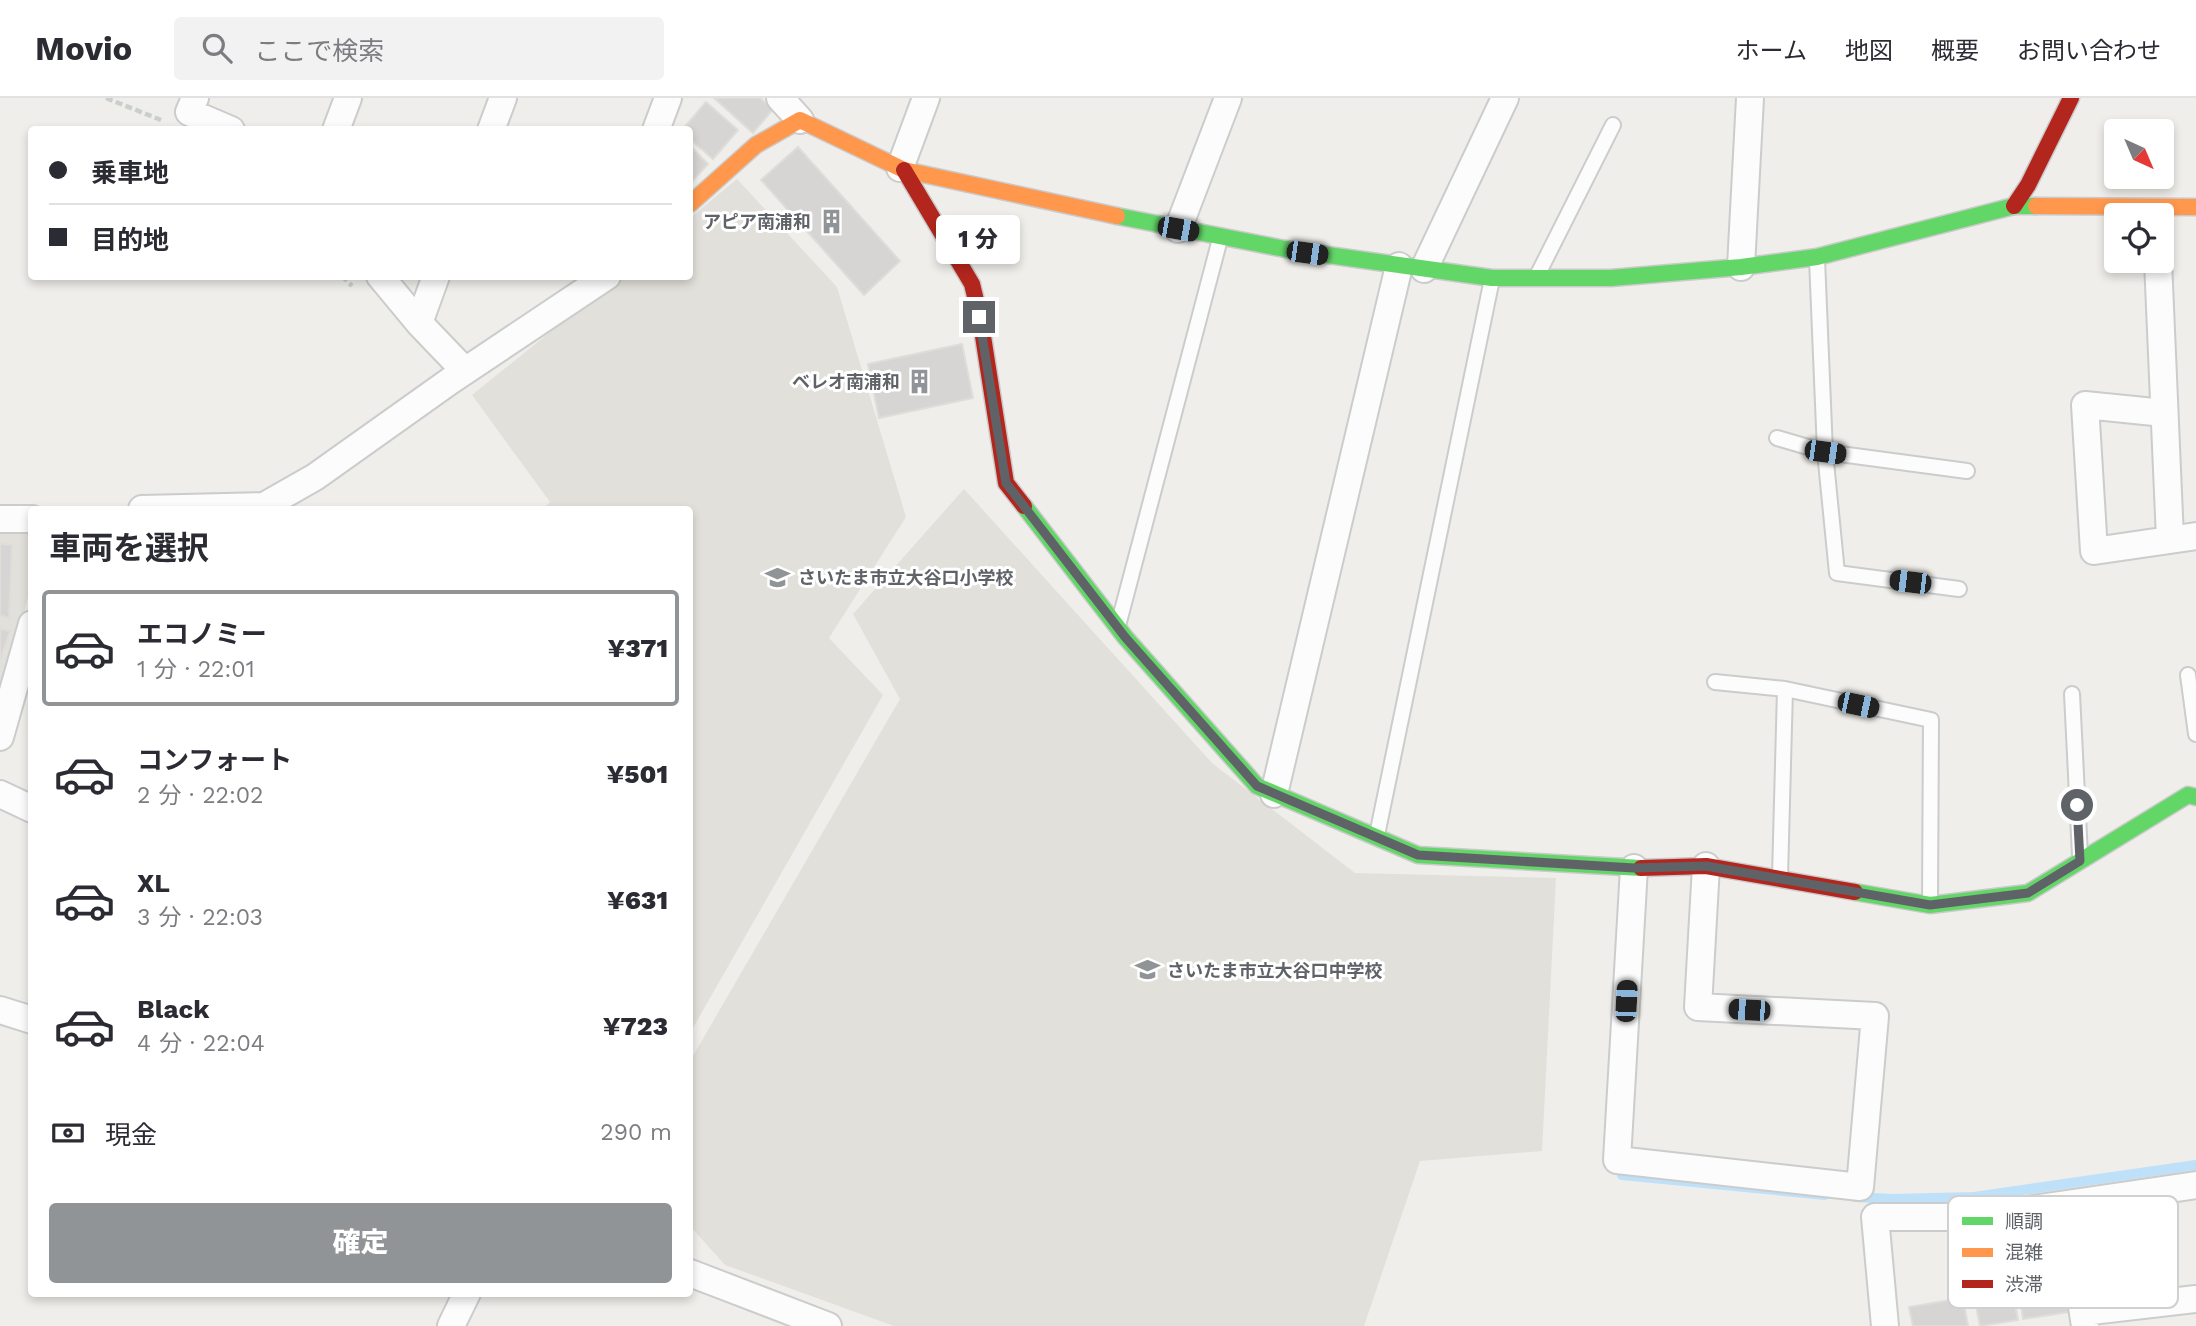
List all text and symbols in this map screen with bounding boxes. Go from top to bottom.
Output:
search box [174,17,664,80]
text: Movio [35,29,132,68]
icon: search [198,29,236,67]
text: ここで検索 [254,36,384,66]
text: ホーム [1736,37,1807,65]
text: 地図 [1845,37,1893,65]
text: 概要 [1931,37,1979,65]
text: お問い合わせ [2017,37,2161,65]
north arrow [2104,119,2174,189]
map controls [2104,119,2174,273]
text: 乗車地 [91,158,169,188]
button: locate [2104,203,2174,273]
building icon: アピア南浦和 [817,207,845,235]
place label: アピア南浦和 [703,211,811,232]
car [1156,215,1201,243]
callout: 1 分 [937,216,1021,264]
text: 目的地 [91,225,169,255]
text: 1 分 [958,226,998,253]
car [1285,240,1330,266]
route end [963,301,995,333]
building icon: ベレオ南浦和 [906,367,934,395]
place label: ベレオ南浦和 [792,371,900,392]
car [1803,439,1848,465]
text: 車両を選択 [49,529,209,567]
school or university icon: さいたま市立大谷口小学校 [764,563,792,591]
place label: さいたま市立大谷口小学校 [798,567,1013,588]
car [1888,569,1933,595]
icon: car [53,617,116,680]
text: エコノミー [137,619,267,649]
text: ¥371 [607,633,668,663]
text: 1 分 · 22:01 [137,656,255,683]
car [1836,690,1881,720]
icon: car [53,743,116,806]
text: コンフォート [137,745,292,775]
text: ¥501 [607,759,668,789]
text: 2 分 · 22:02 [137,782,263,809]
route start [2061,789,2093,821]
text: XL [137,868,170,898]
icon: car [53,869,116,932]
text: ¥631 [607,885,668,915]
text: 3 分 · 22:03 [137,904,263,931]
school or university icon: さいたま市立大谷口中学校 [1133,956,1161,984]
place label: さいたま市立大谷口中学校 [1167,960,1382,981]
car [1615,979,1638,1023]
text: Black [137,994,209,1024]
icon: car [53,995,116,1058]
car [1728,998,1771,1022]
text: ¥723 [603,1011,668,1041]
text: 4 分 · 22:04 [137,1030,265,1057]
icon: cash [49,1114,87,1152]
text: 290 m [600,1119,672,1146]
text: 現金 [105,1120,157,1150]
legend [1948,1196,2178,1308]
button: 確定 [49,1203,672,1283]
text: 順調 [2005,1210,2043,1233]
text: 混雑 [2005,1241,2043,1264]
text: 渋滞 [2005,1273,2043,1296]

